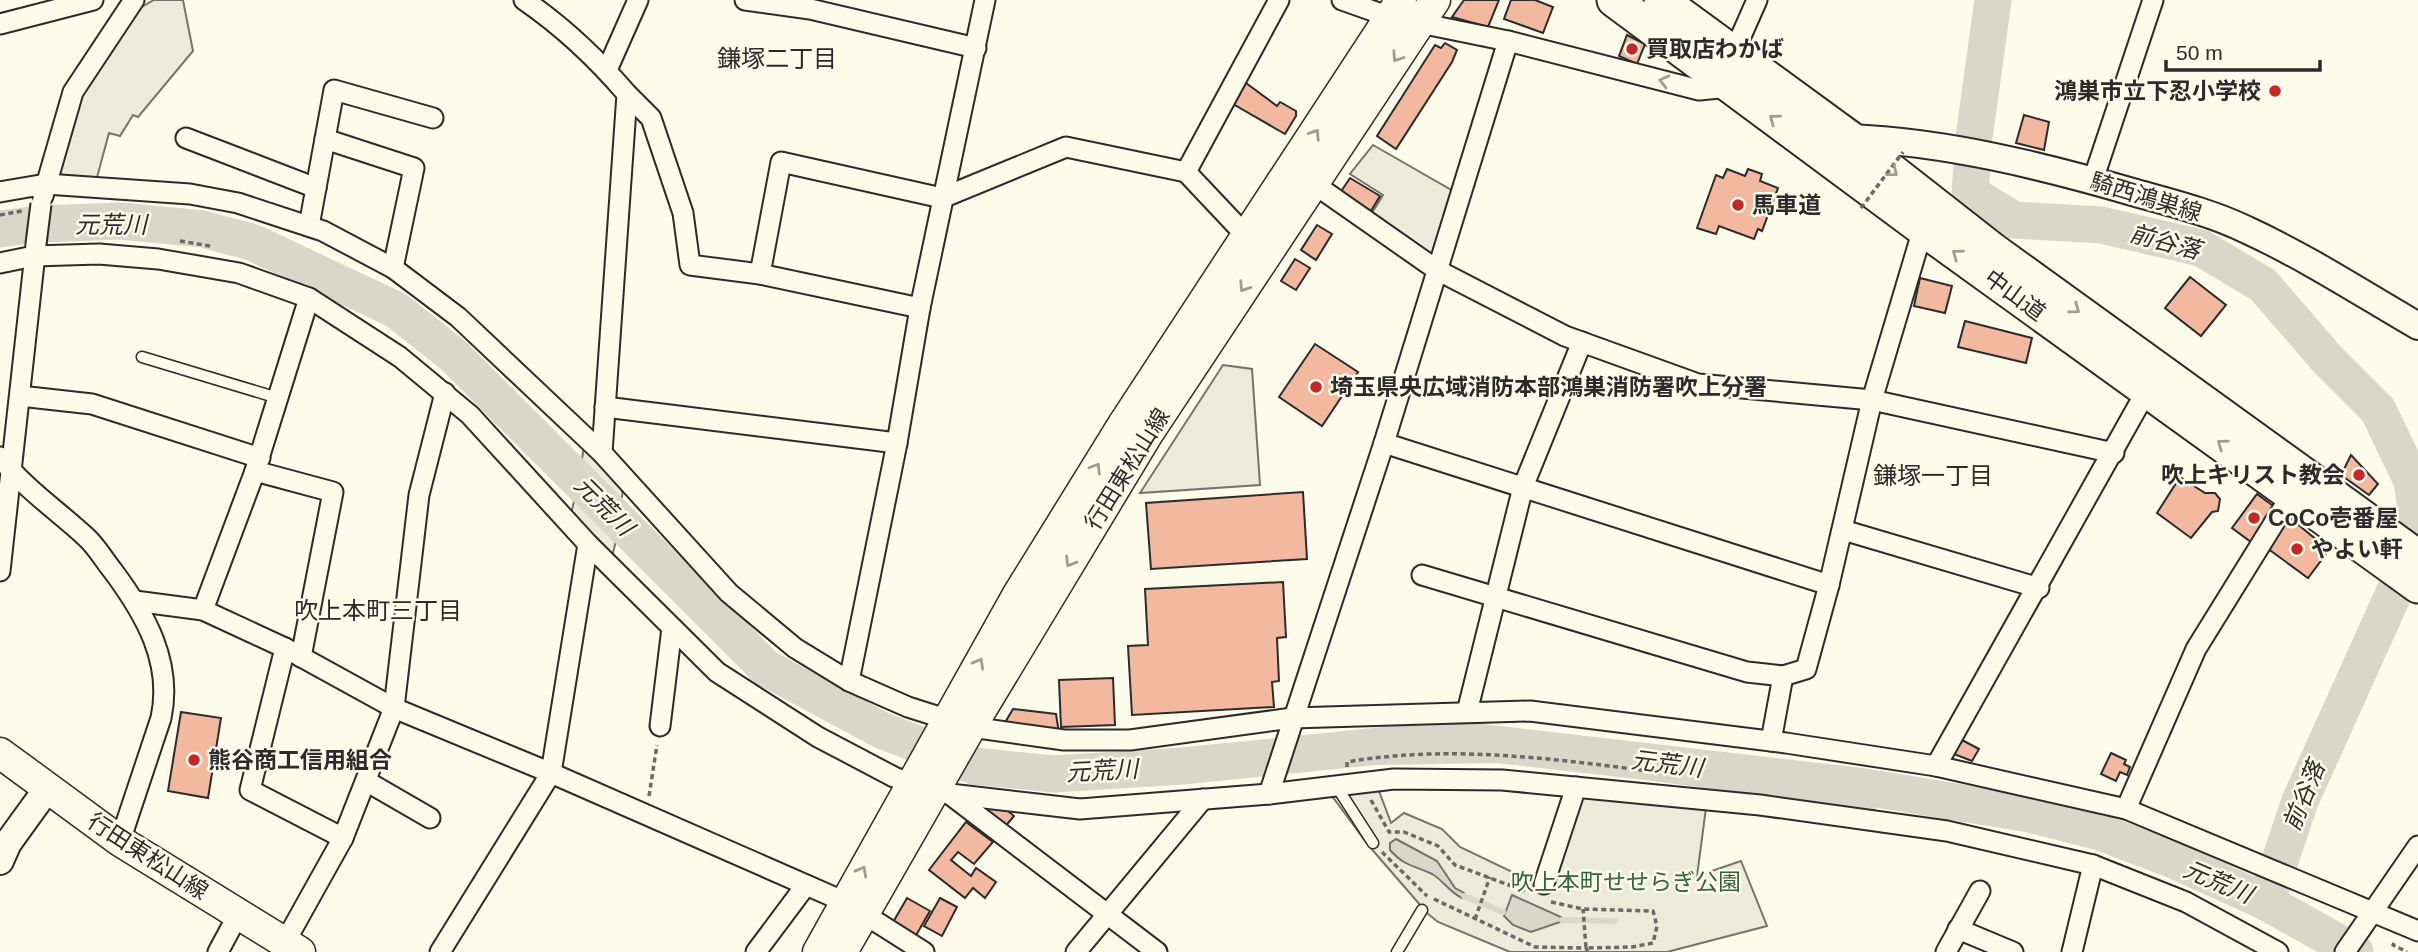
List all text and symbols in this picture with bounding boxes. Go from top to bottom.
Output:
scale bar [2166,28,2320,72]
place label: 買取店わかば [1646,36,1784,62]
marker: 買取店わかば [1624,41,1640,57]
text: 50 m [2176,41,2223,64]
district label: 鎌塚二丁目 [717,45,837,72]
one-way arrow [1393,49,1406,62]
one-way arrow [1658,75,1670,89]
place label: 鴻巣市立下忍小学校 [2054,78,2261,104]
marker: 鴻巣市立下忍小学校 [2267,83,2283,99]
one-way arrow [1769,115,1782,127]
one-way arrow [1306,129,1319,142]
one-way arrow [1886,163,1898,176]
street label: 騎西鴻巣線 [2087,168,2205,226]
place label: 馬車道 [1752,192,1821,218]
marker: 馬車道 [1730,197,1746,213]
water label: 元荒川 [75,211,150,238]
water label: 前谷落 [2127,219,2207,265]
one-way arrow [1952,250,1965,262]
street label: 中山道 [1979,264,2051,326]
one-way arrow [1240,279,1252,292]
one-way arrow [2067,300,2080,313]
place label: 埼玉県央広域消防本部鴻巣消防署吹上分署 [1330,374,1767,400]
marker: 埼玉県央広域消防本部鴻巣消防署吹上分署 [1308,379,1324,395]
street label: 行田東松山線 [1079,404,1175,534]
one-way arrow [2217,440,2230,452]
one-way arrow [1088,462,1101,475]
district label: 鎌塚一丁目 [1873,462,1993,489]
place label: 吹上キリスト教会 [2161,462,2345,488]
marker: 吹上キリスト教会 [2351,467,2367,483]
water label: 元荒川 [569,471,641,543]
place label: CoCo壱番屋 [2268,505,2398,531]
marker: CoCo壱番屋 [2246,510,2262,526]
place label: やよい軒 [2311,536,2403,562]
marker: やよい軒 [2289,541,2305,557]
one-way arrow [1065,554,1078,567]
district label: 吹上本町三丁目 [294,597,462,624]
one-way arrow [971,658,984,670]
water label: 元荒川 [1630,746,1707,782]
place label: 熊谷商工信用組合 [208,747,392,773]
marker: 熊谷商工信用組合 [186,752,202,768]
water label: 前谷落 [2278,754,2331,834]
water label: 元荒川 [1065,755,1142,786]
street label: 行田東松山線 [83,808,213,904]
water label: 元荒川 [2180,855,2259,909]
one-way arrow [854,865,867,878]
park label: 吹上本町せせらぎ公園 [1511,869,1741,895]

